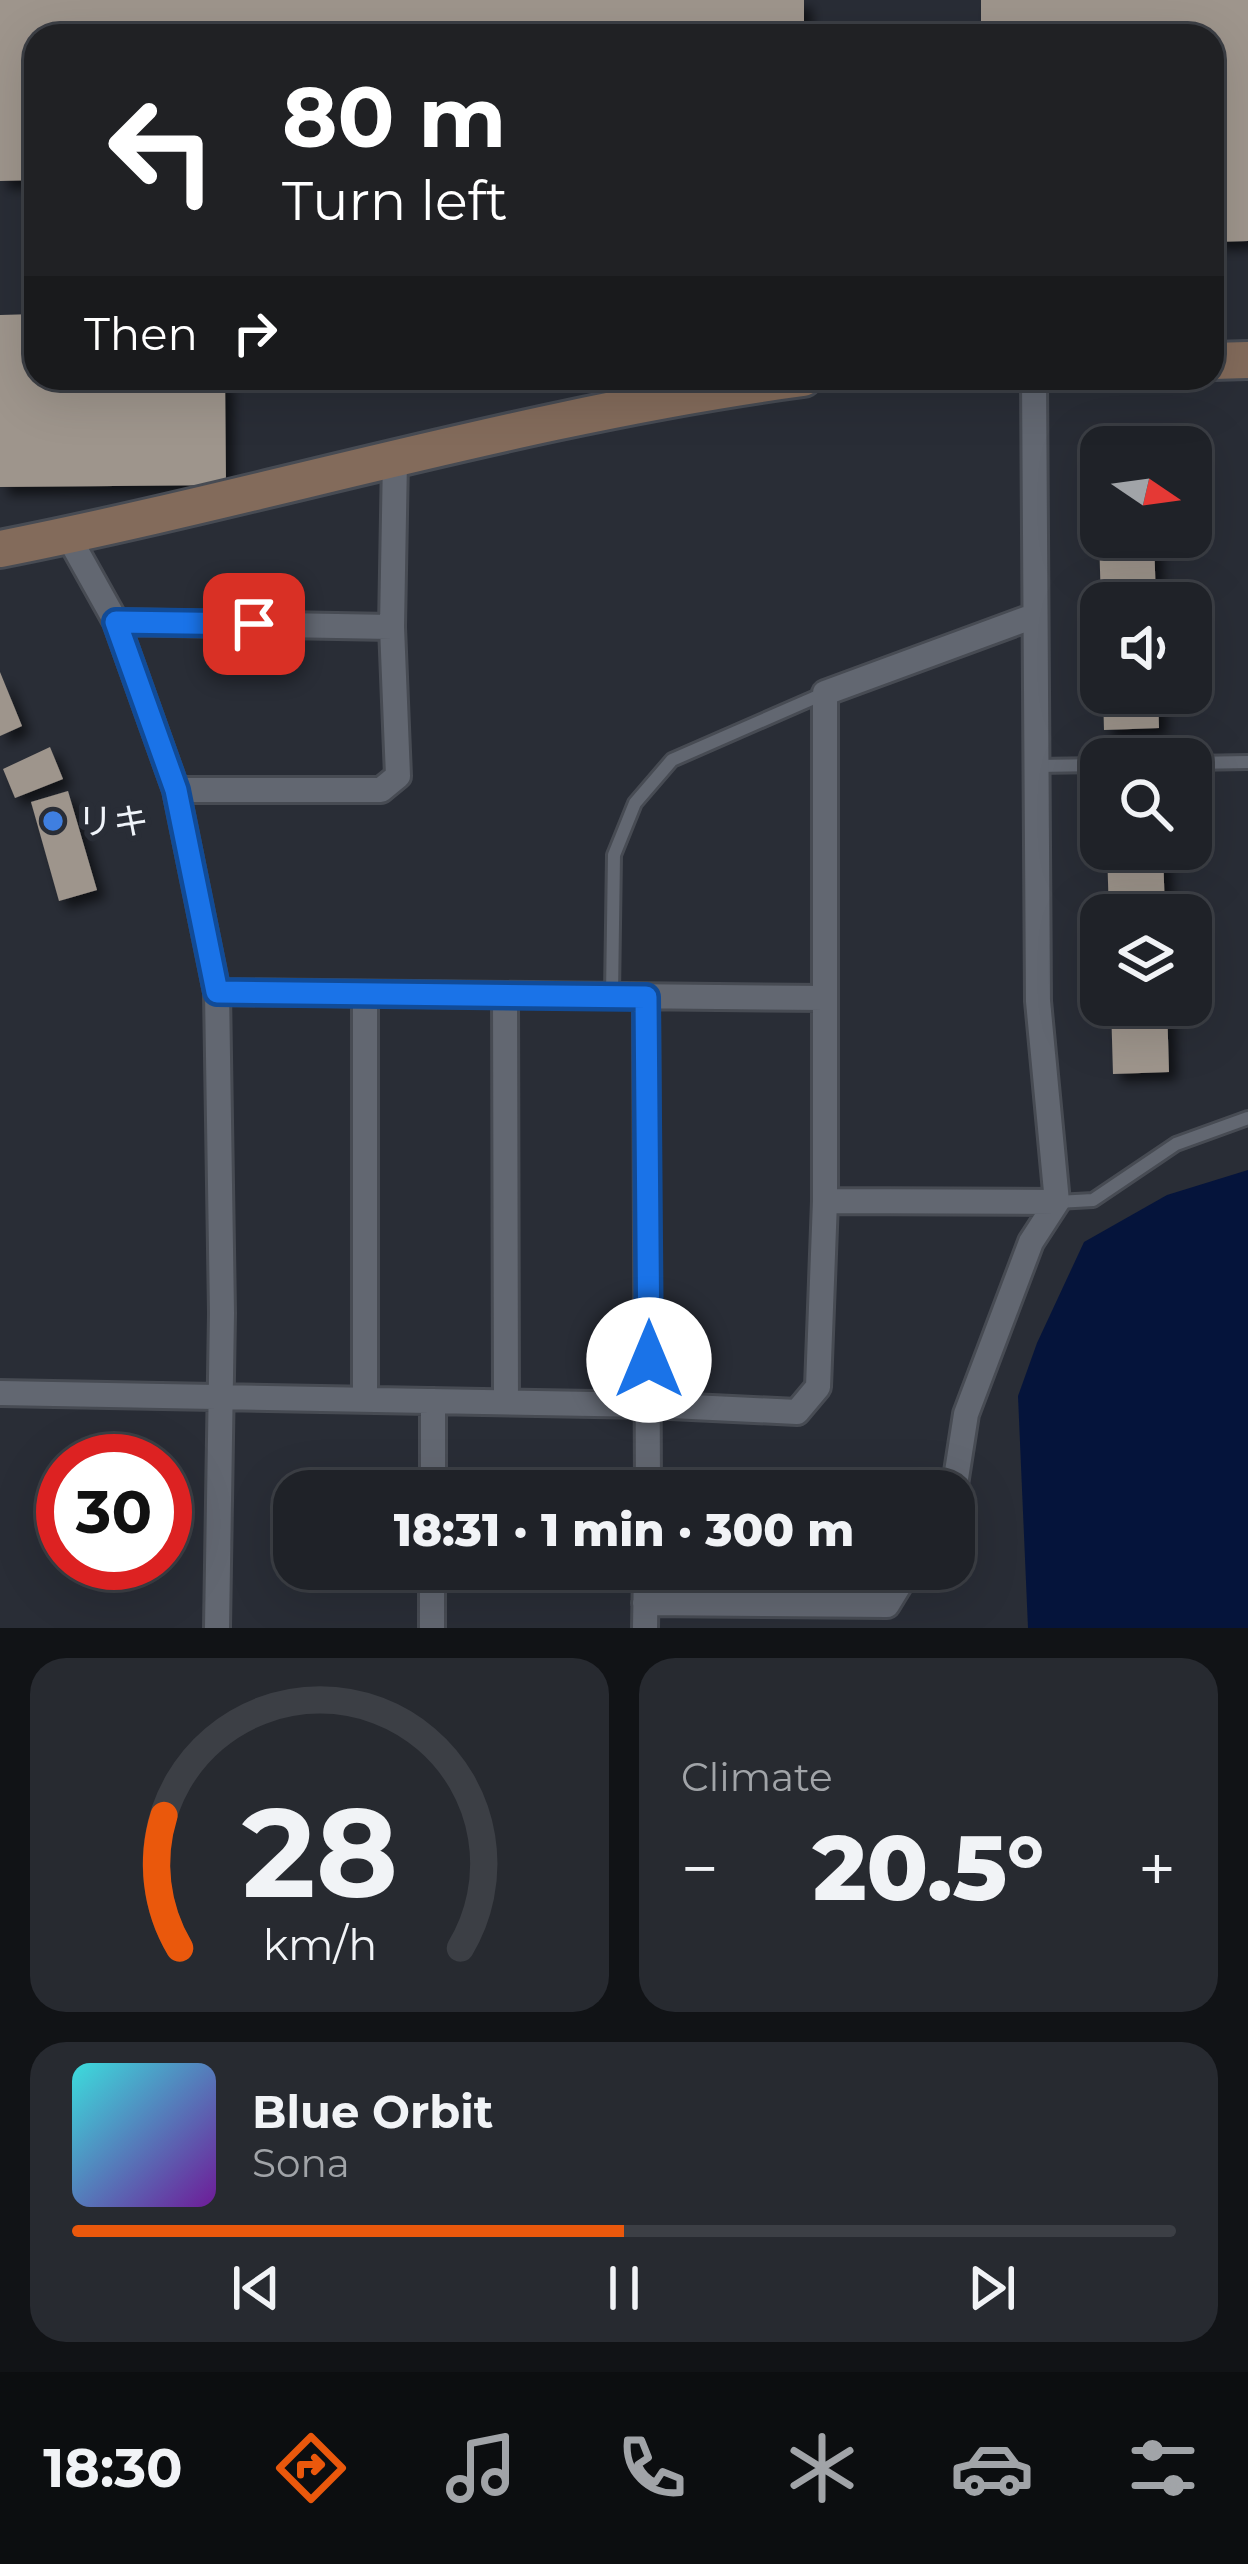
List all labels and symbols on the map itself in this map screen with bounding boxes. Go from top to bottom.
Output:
north arrow [1080,426,1212,558]
pin [203,573,305,675]
place label: リキ [77,799,149,843]
marker: リキ [40,808,66,834]
position arrow [586,1297,712,1423]
speed limit sign: 30 [36,1434,192,1590]

